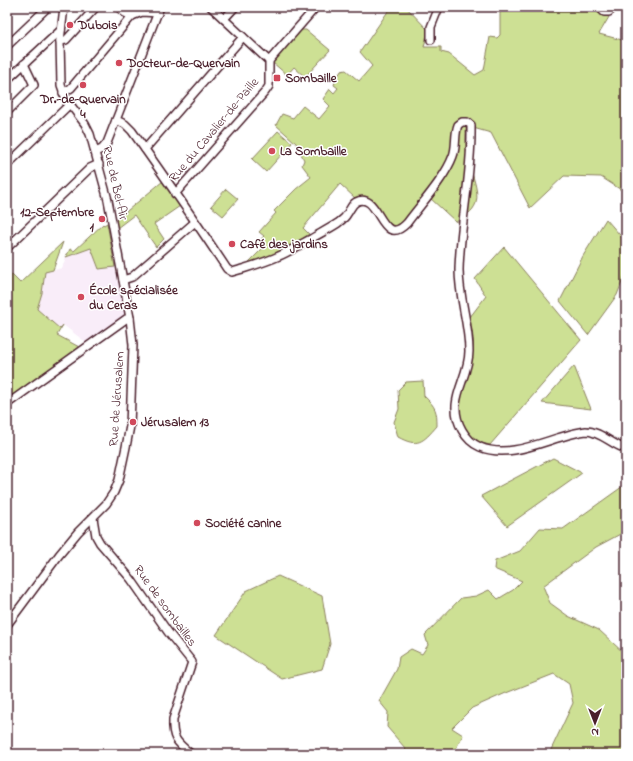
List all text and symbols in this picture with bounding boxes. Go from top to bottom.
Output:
place label: Dubois [77,16,118,35]
marker: Dubois [65,20,75,30]
place label: Docteur-de-Quervain [126,54,241,73]
marker: Docteur-de-Quervain [114,58,124,68]
place label: Sombaille [285,69,338,88]
street label: Rue du Cavalier-de-Paille [164,73,264,186]
marker: Sombaille [272,73,282,83]
marker: Dr.-de-Quervain 4 [78,80,88,90]
place label: Dr.-de-Quervain 4 [39,90,126,124]
place label: La Sombaille [280,142,348,161]
street label: Rue de Bel-Air [97,144,133,223]
marker: La Sombaille [267,146,277,156]
place label: 12-Septembre 1 [20,203,95,237]
marker: 12-Septembre 1 [97,214,107,224]
place label: Café des jardins [240,235,328,254]
marker: Café des jardins [227,239,237,249]
place label: École spécialisée du Ceras [89,281,179,315]
marker: École spécialisée du Ceras [76,292,86,302]
street label: Rue de Jérusalem [104,351,130,447]
place label: Jérusalem 13 [141,413,210,432]
marker: Jérusalem 13 [128,417,138,427]
place label: Société canine [205,514,282,533]
marker: Société canine [192,518,202,528]
street label: Rue de sombailles [129,561,201,651]
north arrow [575,703,615,743]
text: N [591,724,599,740]

